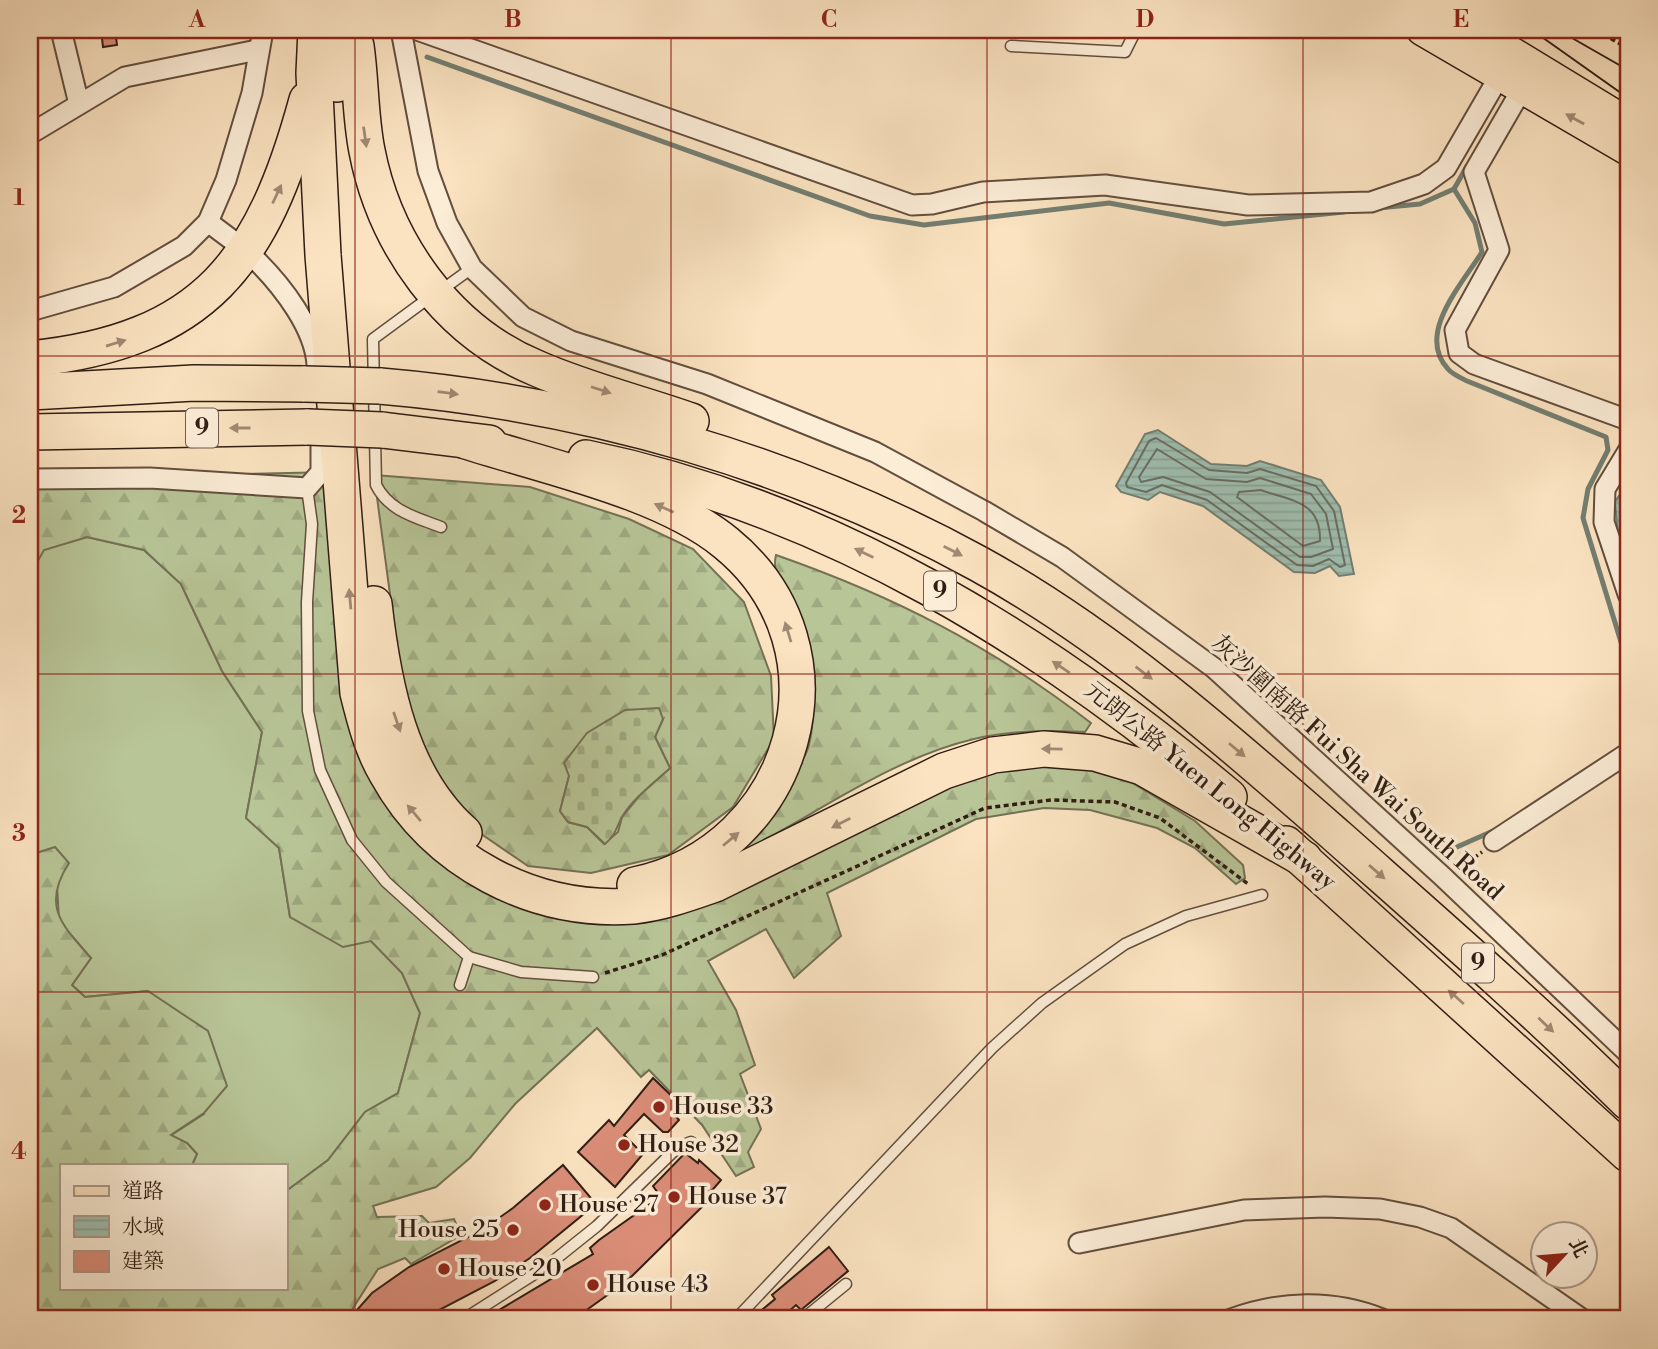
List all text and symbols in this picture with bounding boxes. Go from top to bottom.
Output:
text: A [188,6,206,34]
text: B [504,6,522,34]
text: C [821,6,837,34]
text: D [1136,6,1154,34]
text: E [1453,6,1469,34]
one-way arrow [1566,113,1585,125]
one-way arrow [360,126,371,148]
text: 1 [13,184,25,212]
one-way arrow [271,184,283,204]
one-way arrow [105,338,126,348]
one-way arrow [590,385,611,396]
one-way arrow [437,388,459,399]
road number: 9 [186,408,218,448]
one-way arrow [229,422,251,434]
text: 2 [12,502,26,530]
one-way arrow [654,502,674,514]
one-way arrow [943,545,963,556]
one-way arrow [854,548,874,559]
road number: 9 [924,572,956,610]
one-way arrow [344,588,355,610]
one-way arrow [782,621,792,642]
street label: 灰沙圍南路 Fui Sha Wai South Road [1205,629,1509,907]
one-way arrow [1052,660,1070,674]
one-way arrow [1135,666,1153,681]
street label: 元朗公路 Yuen Long Highway [1078,675,1342,897]
one-way arrow [392,712,403,733]
one-way arrow [1228,742,1245,757]
one-way arrow [1041,743,1063,755]
one-way arrow [407,804,422,821]
one-way arrow [830,817,850,829]
text: 3 [12,820,26,848]
one-way arrow [722,831,740,847]
one-way arrow [1368,864,1386,880]
road number: 9 [1462,944,1494,982]
one-way arrow [1447,989,1465,1005]
one-way arrow [1537,1017,1555,1033]
place label: House 33 [673,1092,773,1122]
marker: House 33 [651,1099,667,1115]
place label: House 32 [638,1130,739,1160]
marker: House 32 [616,1137,632,1153]
text: 4 [11,1138,27,1166]
legend [60,1164,287,1290]
text: 道路 [122,1179,164,1205]
place label: House 37 [688,1182,787,1212]
marker: House 37 [666,1189,682,1205]
place label: House 27 [559,1190,659,1220]
marker: House 27 [537,1197,553,1213]
text: 水域 [122,1215,164,1241]
place label: House 25 [398,1215,499,1245]
north arrow [1528,1220,1598,1290]
marker: House 25 [505,1222,521,1238]
text: 北 [1563,1234,1593,1262]
text: 建築 [122,1249,164,1275]
place label: House 20 [458,1254,562,1284]
marker: House 20 [436,1261,452,1277]
place label: House 43 [607,1270,709,1300]
marker: House 43 [585,1277,601,1293]

